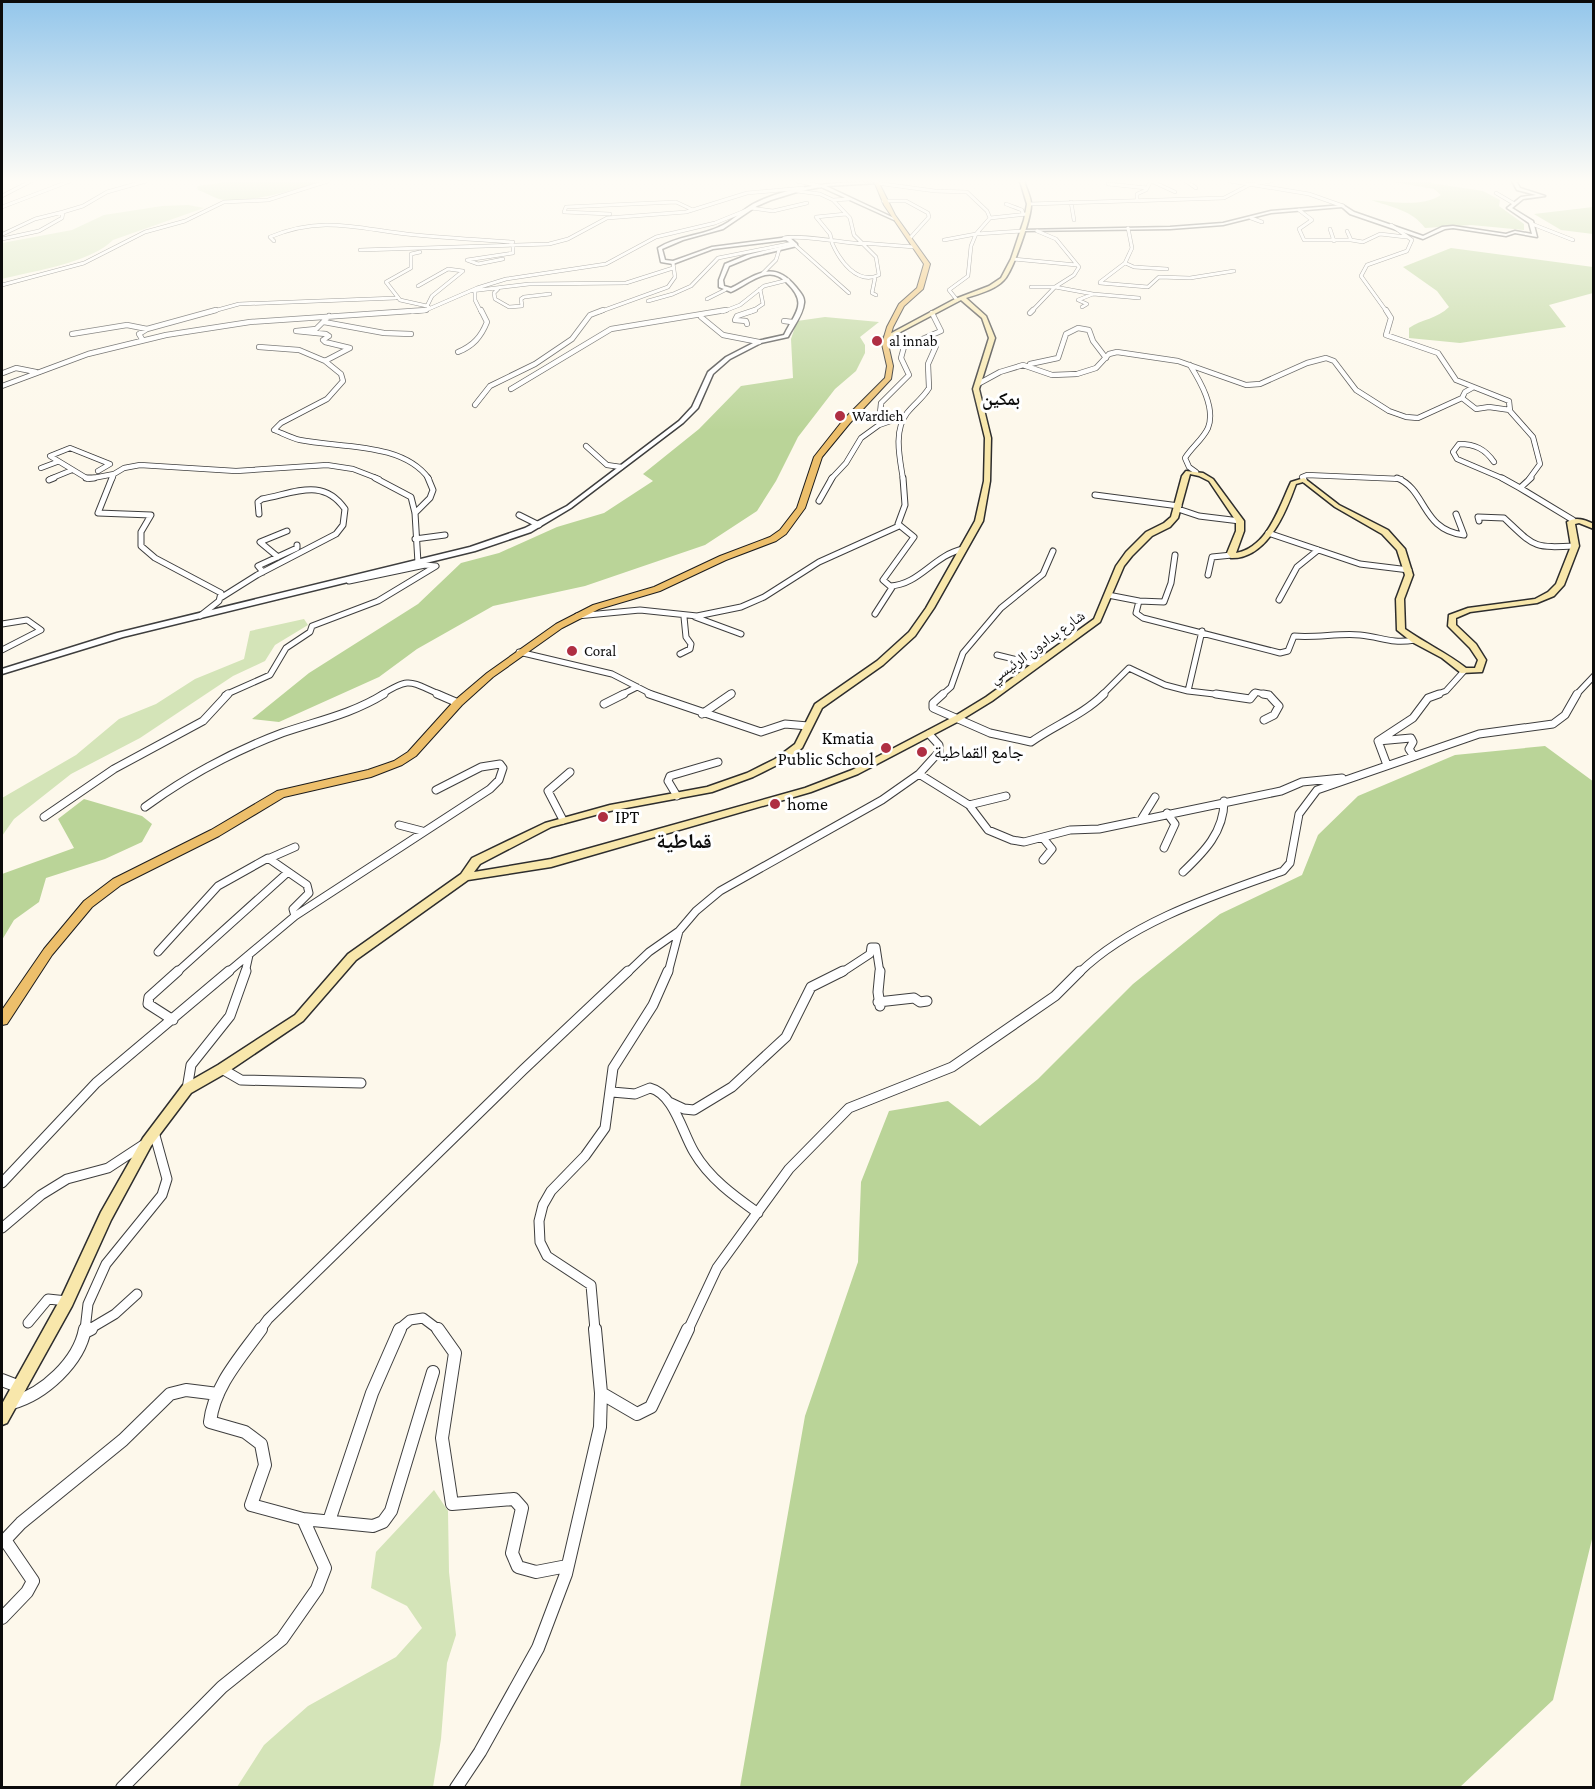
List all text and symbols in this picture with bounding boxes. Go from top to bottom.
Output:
place label: al innab [889,333,938,349]
marker: al innab [870,334,884,348]
district label: بمكين [982,389,1020,410]
place label: Wardieh [852,408,904,424]
marker: Wardieh [833,409,847,423]
street label: شارع بدادون الرئيسي [986,607,1090,690]
place label: Coral [584,643,616,659]
marker: Coral [565,644,579,658]
place label: Kmatia Public School [778,728,874,769]
marker: Kmatia Public School [879,741,893,755]
place label: جامع القماطية [934,742,1024,764]
marker: جامع القماطية [915,745,929,759]
place label: home [787,794,828,814]
marker: home [768,797,782,811]
place label: IPT [615,807,639,827]
marker: IPT [596,810,610,824]
district label: قماطية [656,829,712,853]

